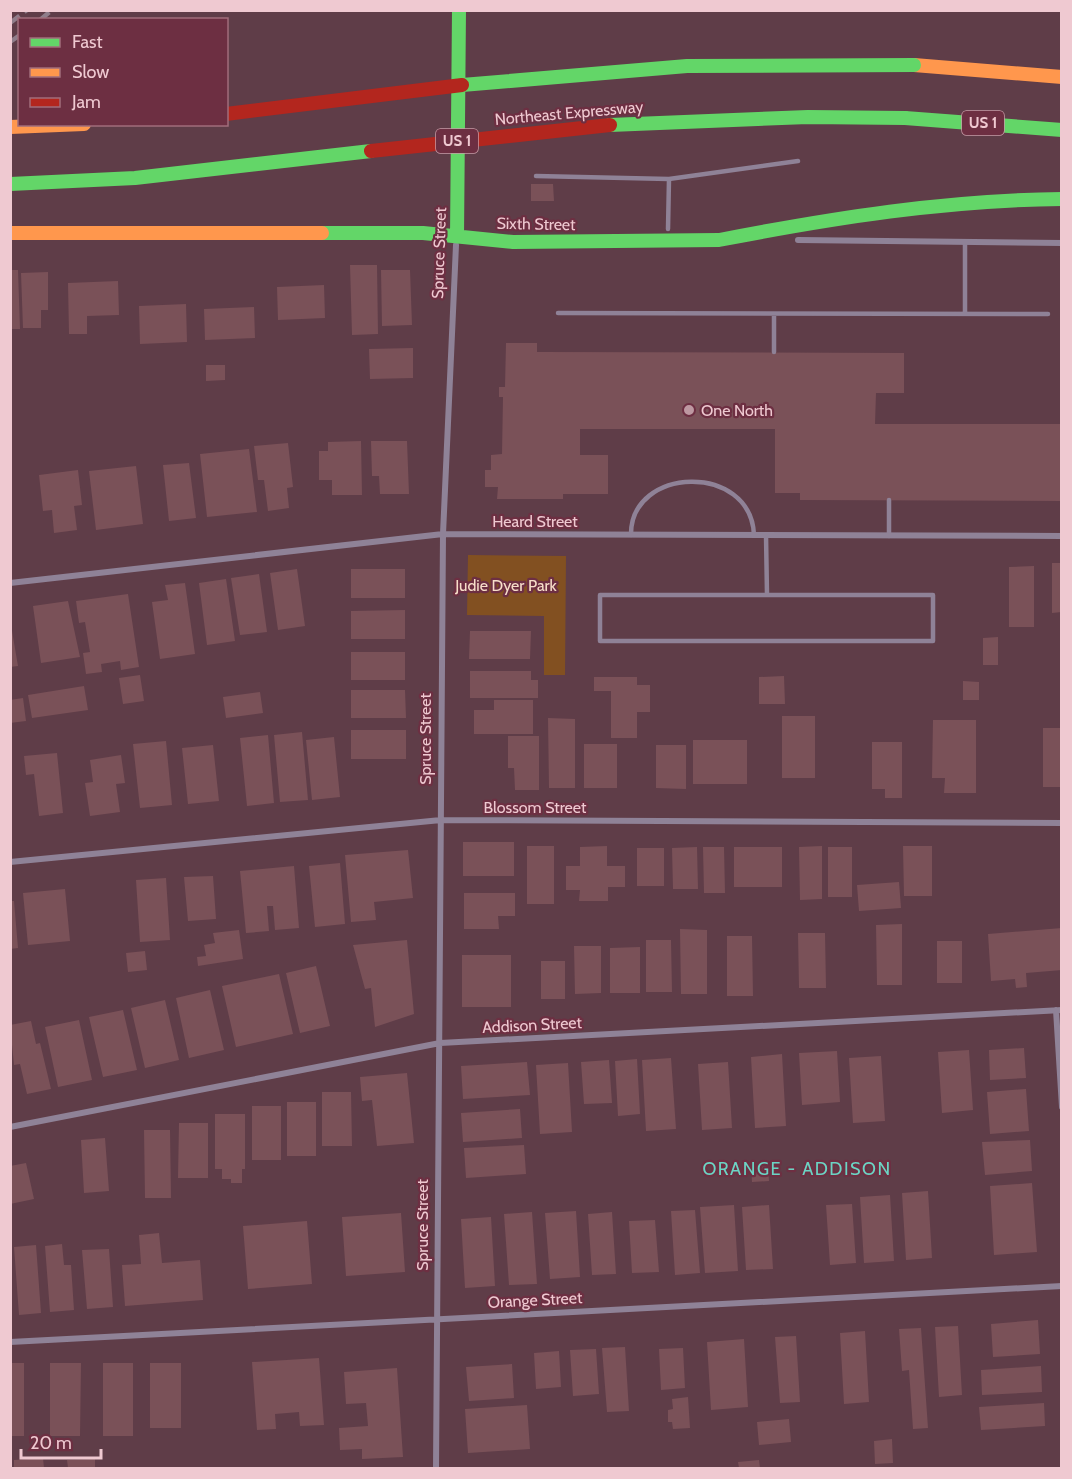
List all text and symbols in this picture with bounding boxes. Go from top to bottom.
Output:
legend [18,18,228,126]
text: Fast [72,31,103,53]
text: Slow [72,61,109,83]
text: Jam [71,91,101,113]
street label: Northeast Expressway [494,97,644,129]
road number: US 1 [962,111,1004,135]
road number: US 1 [436,129,478,153]
street label: Spruce Street [428,206,450,299]
street label: Sixth Street [496,214,576,234]
place label: One North [701,401,773,420]
marker: One North [682,403,696,417]
street label: Heard Street [492,512,578,531]
park label: Judie Dyer Park [454,576,558,595]
street label: Spruce Street [416,693,435,785]
street label: Blossom Street [484,798,587,817]
street label: Addison Street [482,1013,583,1037]
district label: ORANGE - ADDISON [702,1158,892,1180]
street label: Spruce Street [413,1179,432,1271]
street label: Orange Street [487,1288,583,1312]
scale bar [21,1422,100,1460]
text: 20 m [30,1432,72,1454]

